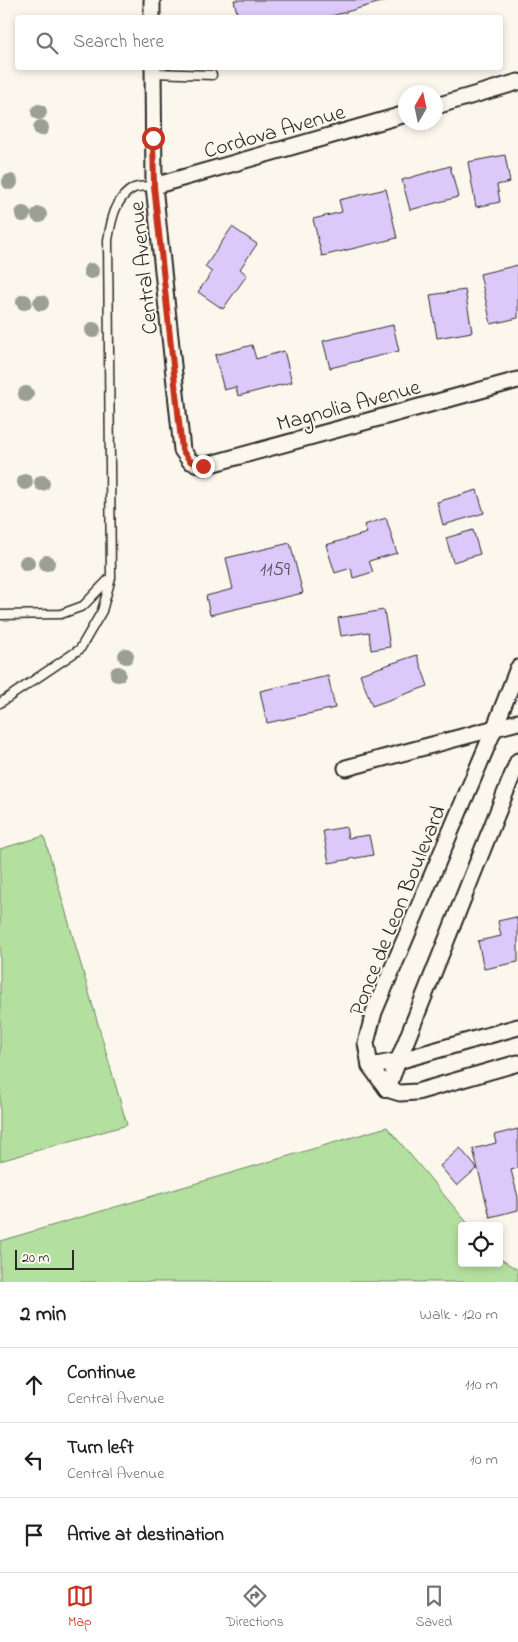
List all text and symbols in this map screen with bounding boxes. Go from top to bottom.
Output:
search box [15,15,503,70]
icon: search [33,29,61,57]
text: Search here [73,29,164,56]
north arrow [398,85,443,130]
street label: Cordova Avenue [200,97,349,168]
route start [142,127,165,150]
street label: Central Avenue [122,199,168,336]
street label: Magnolia Avenue [273,372,425,442]
route end [192,455,215,478]
house number: 1159 [260,556,290,585]
street label: Ponce de Leon Boulevard [342,801,456,1021]
map controls [458,1222,503,1267]
button: locate [458,1222,503,1267]
scale bar [15,1247,74,1270]
text: 20 m [22,1248,49,1269]
text: 2 min [20,1300,66,1330]
text: Walk · 120 m [419,1303,498,1327]
text: Continue [67,1360,135,1387]
icon: ahead [20,1371,48,1399]
text: 110 m [464,1373,498,1397]
text: Central Avenue [67,1387,164,1411]
text: Turn left [67,1435,134,1462]
icon: left [20,1446,48,1474]
text: 10 m [470,1448,498,1472]
text: Central Avenue [67,1462,164,1486]
icon: arrive [20,1521,48,1549]
text: Arrive at destination [67,1522,224,1549]
tab: Map [66,1582,94,1633]
tab: Directions [226,1582,284,1633]
tab: Saved [416,1582,452,1633]

